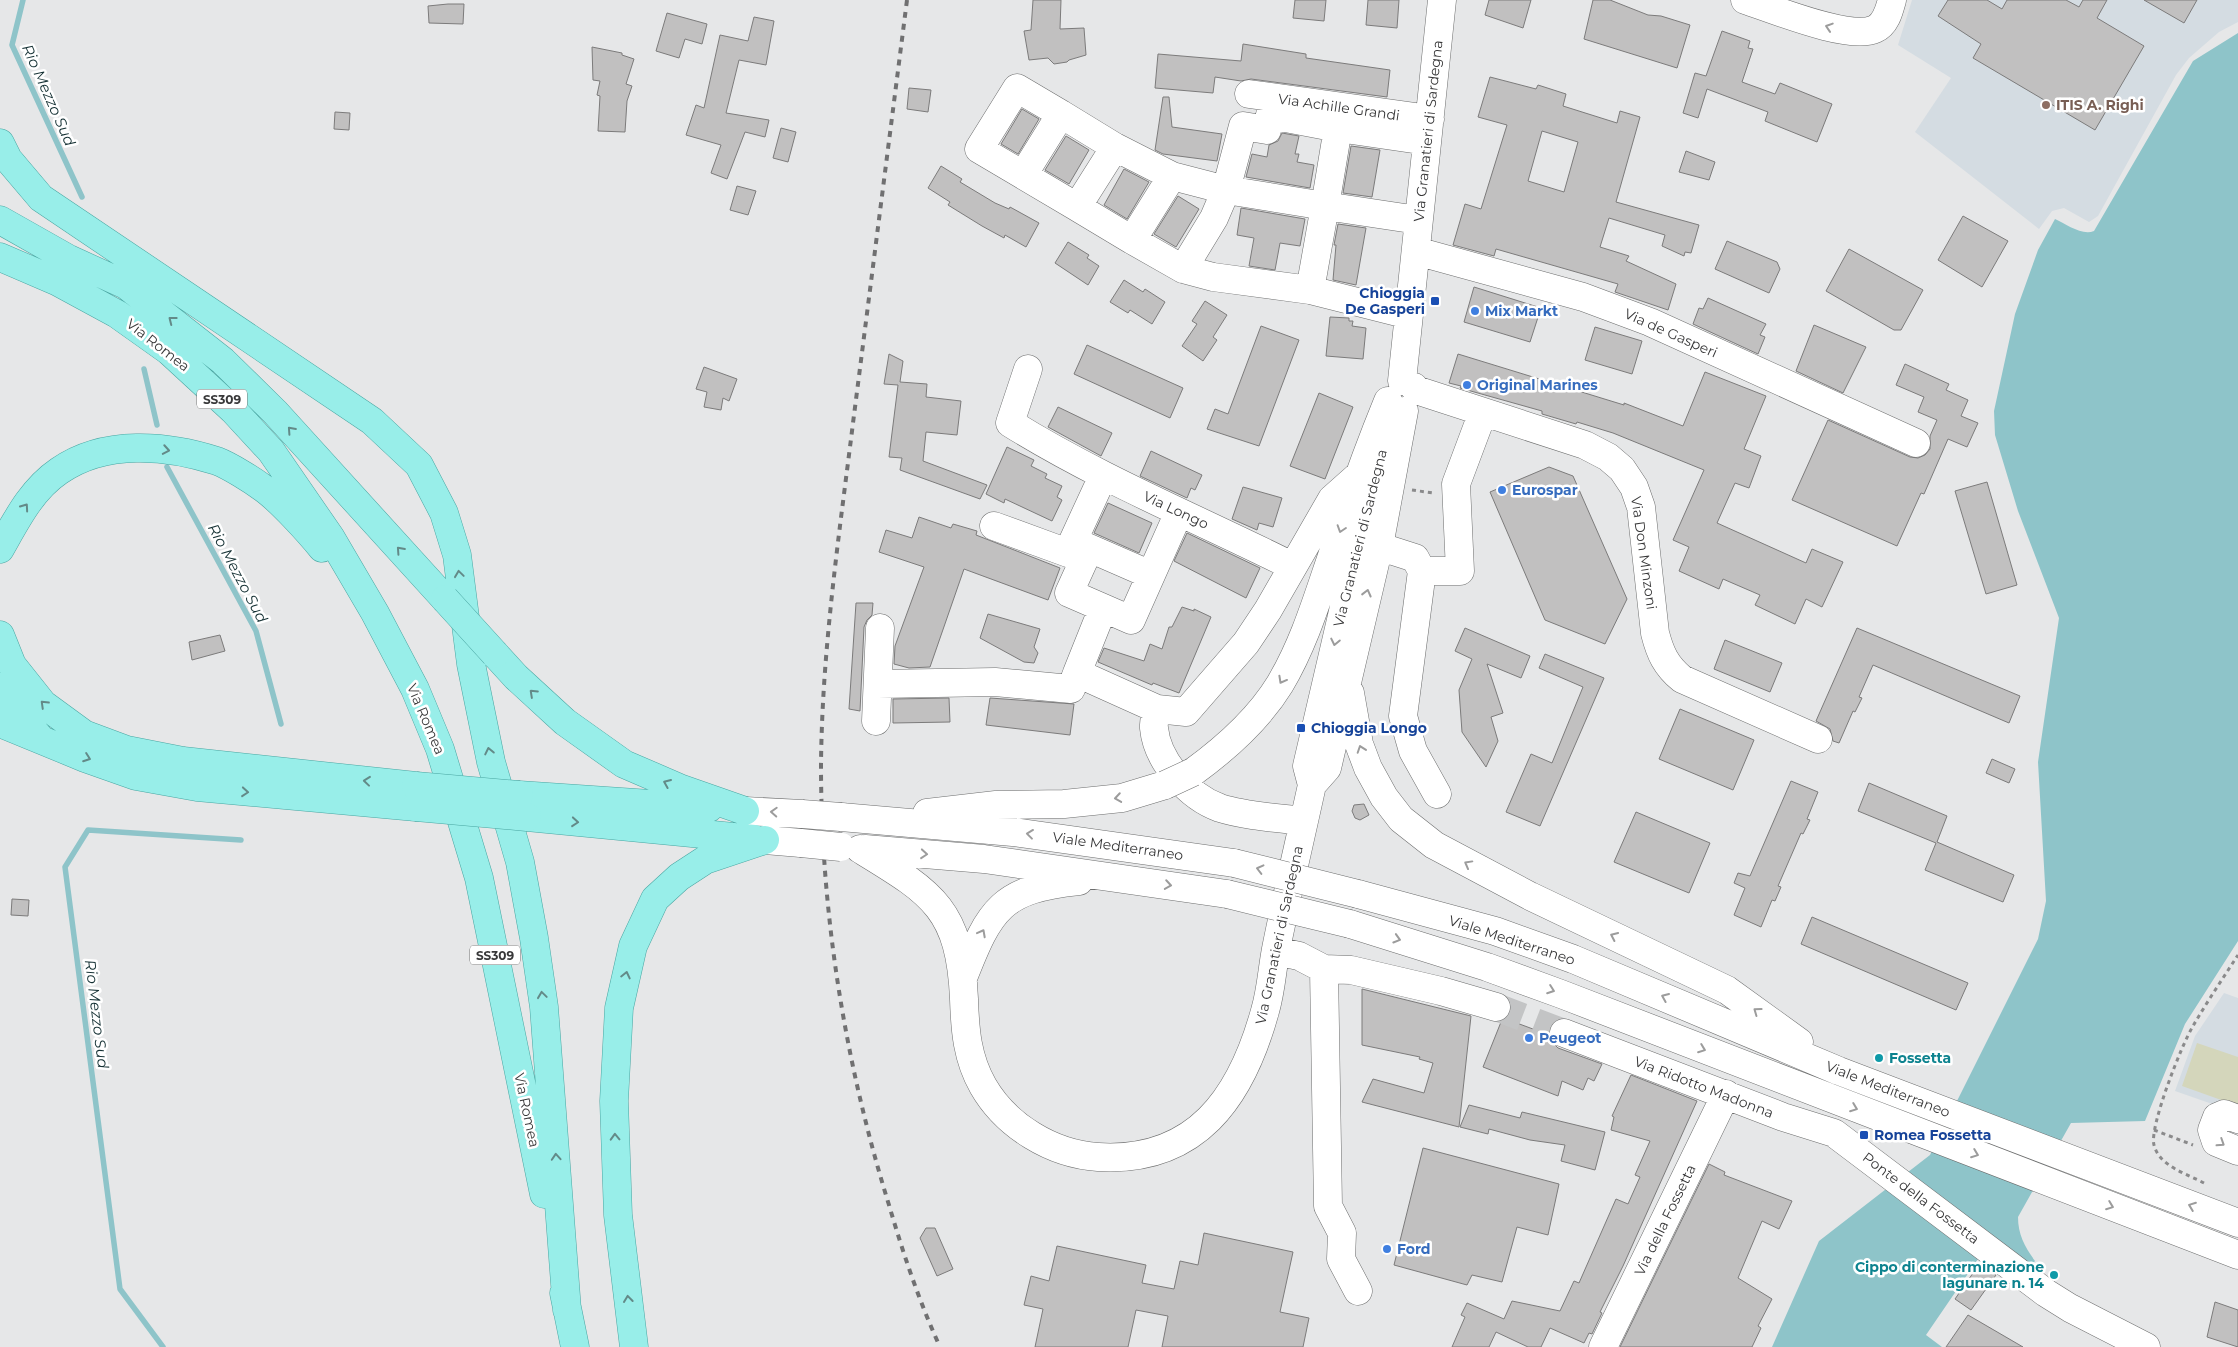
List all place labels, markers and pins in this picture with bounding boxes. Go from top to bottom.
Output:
place label: ITIS A. Righi [2056,96,2144,114]
marker: ITIS A. Righi [2040,99,2052,111]
place label: Chioggia De Gasperi [1345,284,1425,318]
marker: Chioggia De Gasperi [1429,295,1441,307]
place label: Mix Markt [1485,302,1558,320]
marker: Mix Markt [1469,305,1481,317]
place label: Original Marines [1477,376,1598,394]
marker: Original Marines [1461,379,1473,391]
place label: Eurospar [1512,481,1578,499]
marker: Eurospar [1496,484,1508,496]
place label: Chioggia Longo [1311,719,1427,737]
marker: Chioggia Longo [1295,722,1307,734]
place label: Peugeot [1539,1029,1601,1047]
marker: Peugeot [1523,1032,1535,1044]
place label: Fossetta [1889,1049,1951,1067]
marker: Fossetta [1873,1052,1885,1064]
place label: Romea Fossetta [1874,1126,1991,1144]
marker: Romea Fossetta [1858,1129,1870,1141]
place label: Ford [1397,1240,1431,1258]
marker: Ford [1381,1243,1393,1255]
place label: Cippo di conterminazione lagunare n. 14 [1855,1258,2044,1292]
marker: Cippo di conterminazione lagunare n. 14 [2048,1269,2060,1281]

